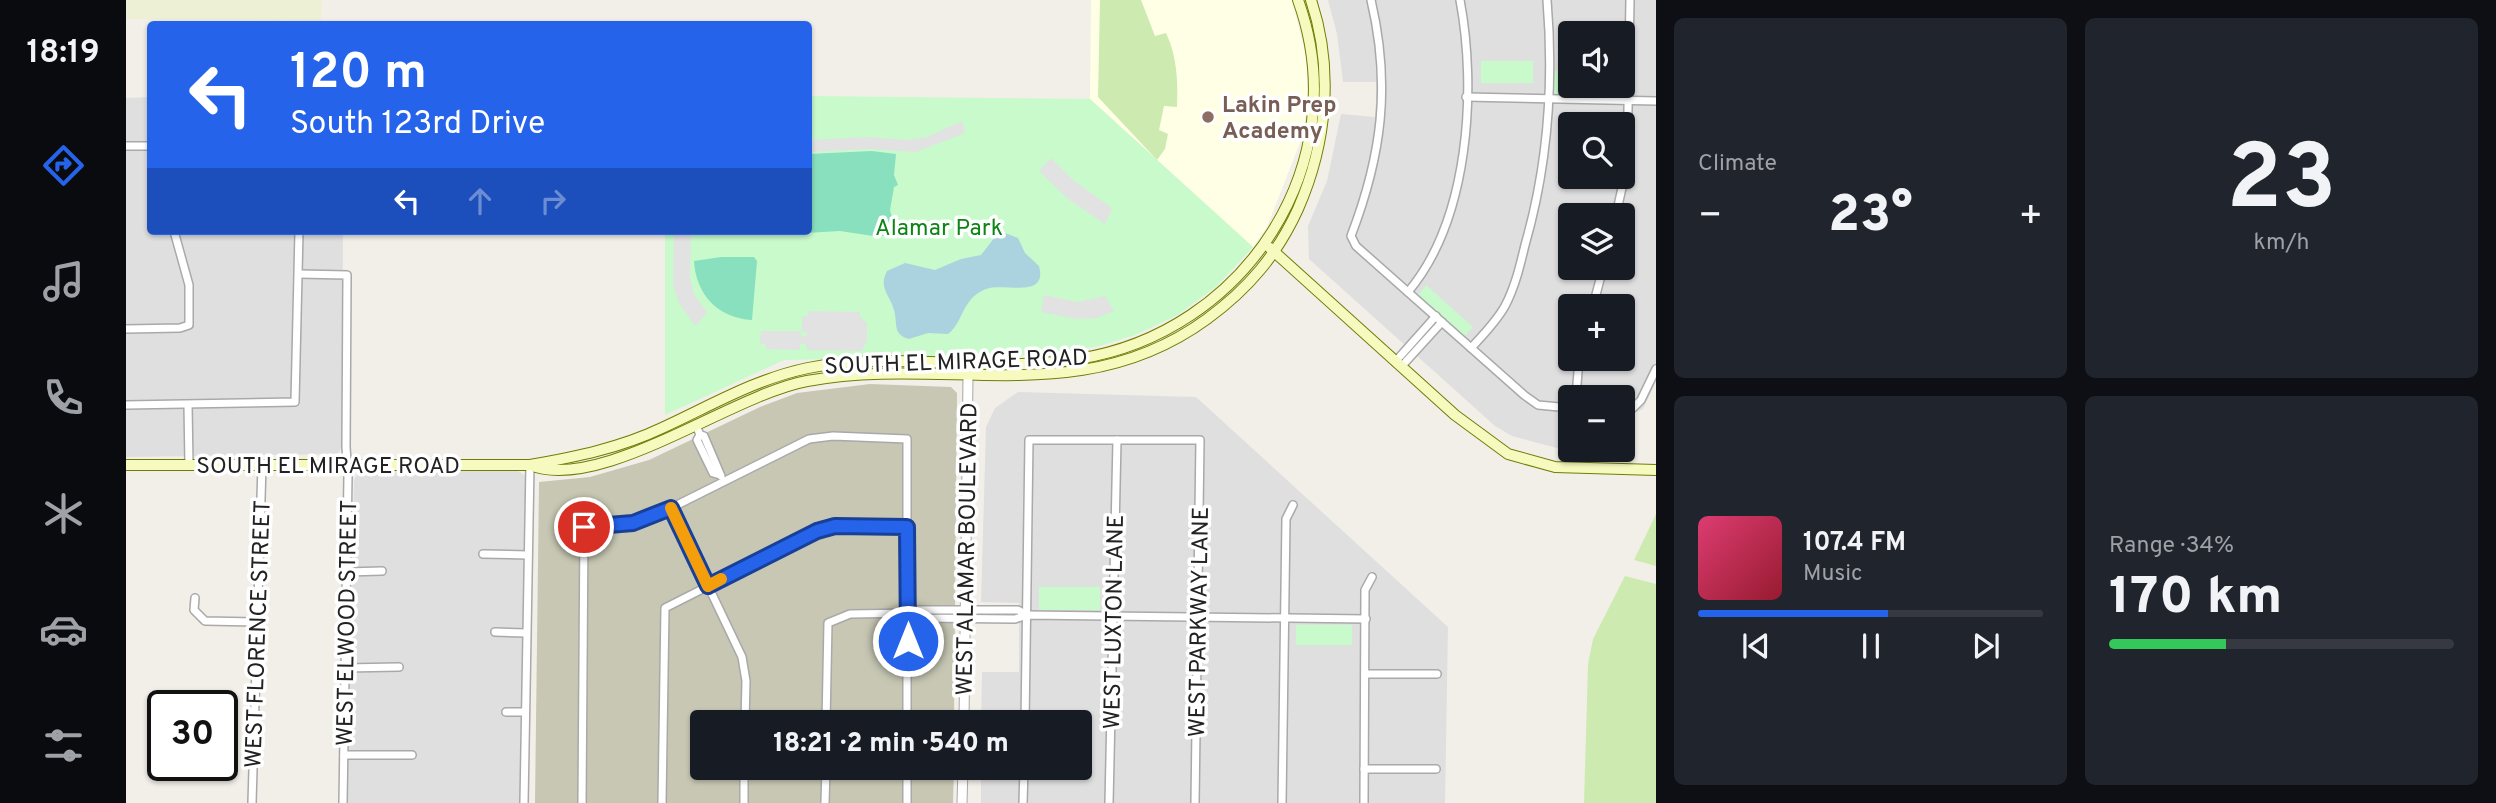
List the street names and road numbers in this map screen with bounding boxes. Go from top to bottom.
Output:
street label: SOUTH EL MIRAGE ROAD [824,344,1088,383]
street label: WEST ALAMAR BOULEVARD [951,402,986,696]
street label: SOUTH EL MIRAGE ROAD [196,453,460,482]
street label: WEST FLORENCE STREET [240,500,279,769]
street label: WEST ELWOOD STREET [332,500,365,747]
street label: WEST PARKWAY LANE [1184,506,1217,738]
street label: WEST LUXTON LANE [1099,514,1132,730]

